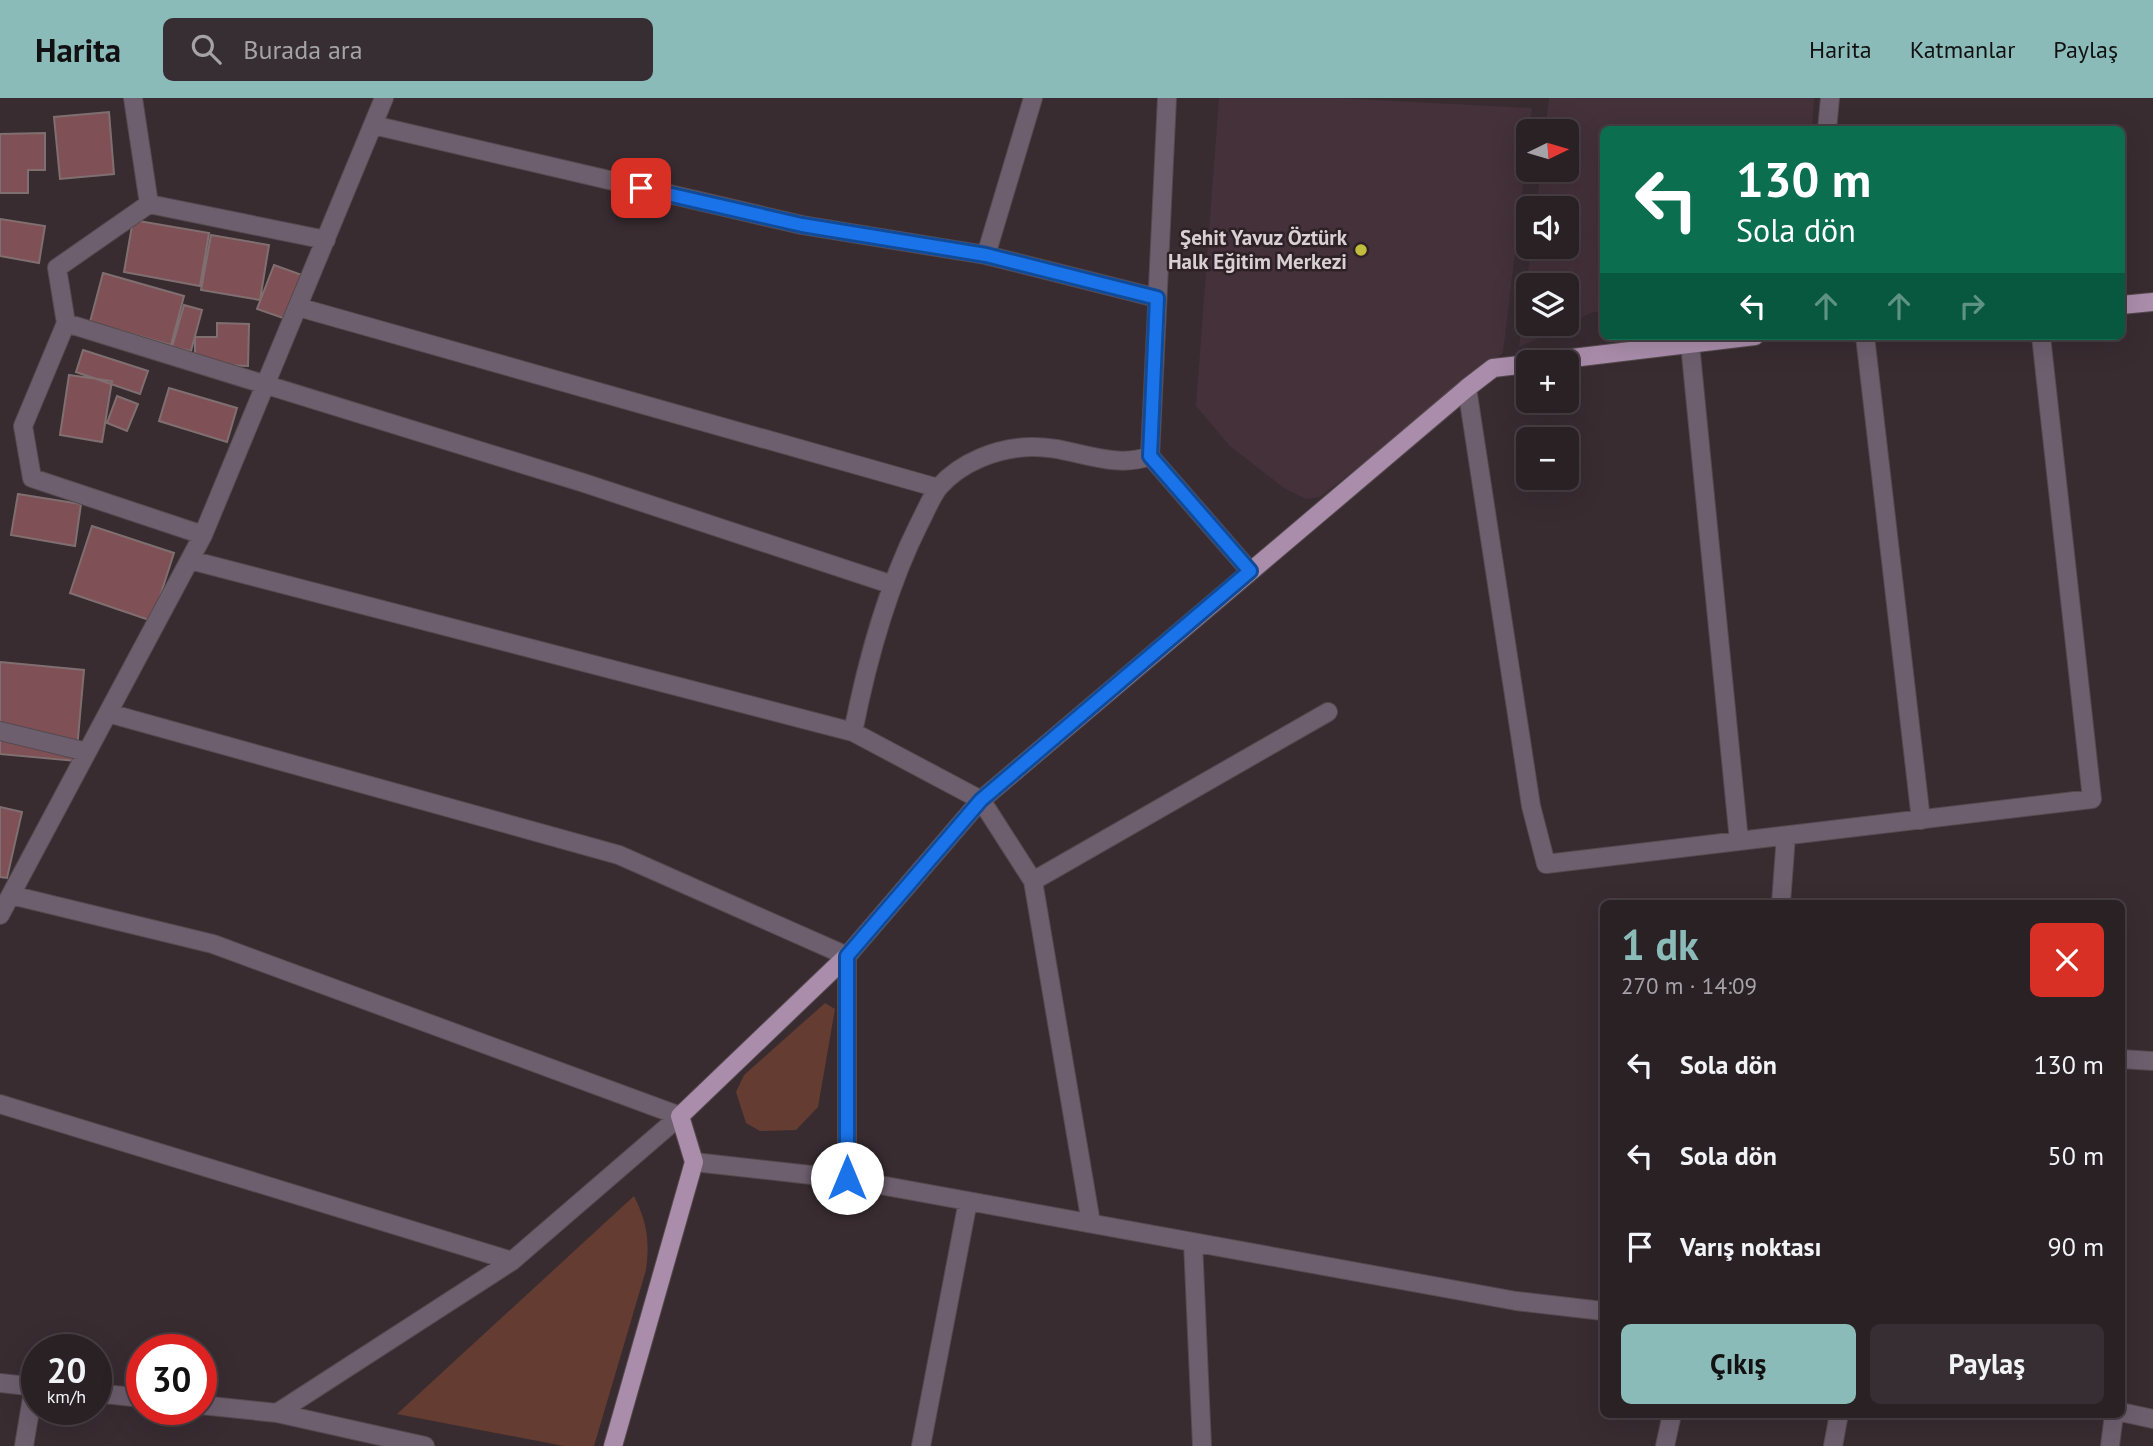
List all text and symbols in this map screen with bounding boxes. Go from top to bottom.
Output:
search box [163,18,653,81]
text: Harita [35,28,121,71]
icon: search [187,30,225,68]
text: Burada ara [243,33,363,66]
text: Harita [1809,34,1872,65]
text: Katmanlar [1910,34,2015,65]
text: Paylaş [2053,34,2118,65]
north arrow [1516,119,1578,182]
map controls [1516,119,1579,490]
text: 130 m [1736,147,1871,211]
icon: left [1621,154,1712,245]
pin [611,158,671,218]
icon: arrive [622,169,660,207]
button: sound [1516,196,1579,259]
text: Sola dön [1736,209,1856,251]
place label: Şehit Yavuz Öztürk Halk Eğitim Merkezi [1168,224,1348,275]
marker: Şehit Yavuz Öztürk Halk Eğitim Merkezi [1353,242,1369,258]
button: layers [1516,273,1579,336]
icon: left [1734,287,1772,325]
icon: ahead [1807,287,1845,325]
icon: ahead [1880,287,1918,325]
icon: right [1953,287,1991,325]
button: + [1516,350,1579,413]
button: − [1516,427,1579,490]
text: 1 dk [1621,917,1699,972]
button: close [2030,923,2104,997]
text: 270 m · 14:09 [1621,971,1757,1000]
icon: left [1621,1046,1659,1084]
text: Sola dön [1680,1048,1777,1081]
text: 130 m [2033,1048,2104,1081]
icon: left [1621,1137,1659,1175]
text: Sola dön [1680,1139,1777,1172]
text: 50 m [2048,1139,2104,1172]
position arrow [810,1141,884,1215]
icon: arrive [1621,1228,1659,1266]
text: Varış noktası [1680,1230,1822,1263]
text: 90 m [2048,1230,2104,1263]
button: Çıkış [1621,1324,1856,1404]
button: Paylaş [1870,1324,2104,1404]
speed limit sign: 30 [126,1334,217,1425]
text: 20 [47,1347,86,1393]
text: km/h [47,1385,86,1408]

